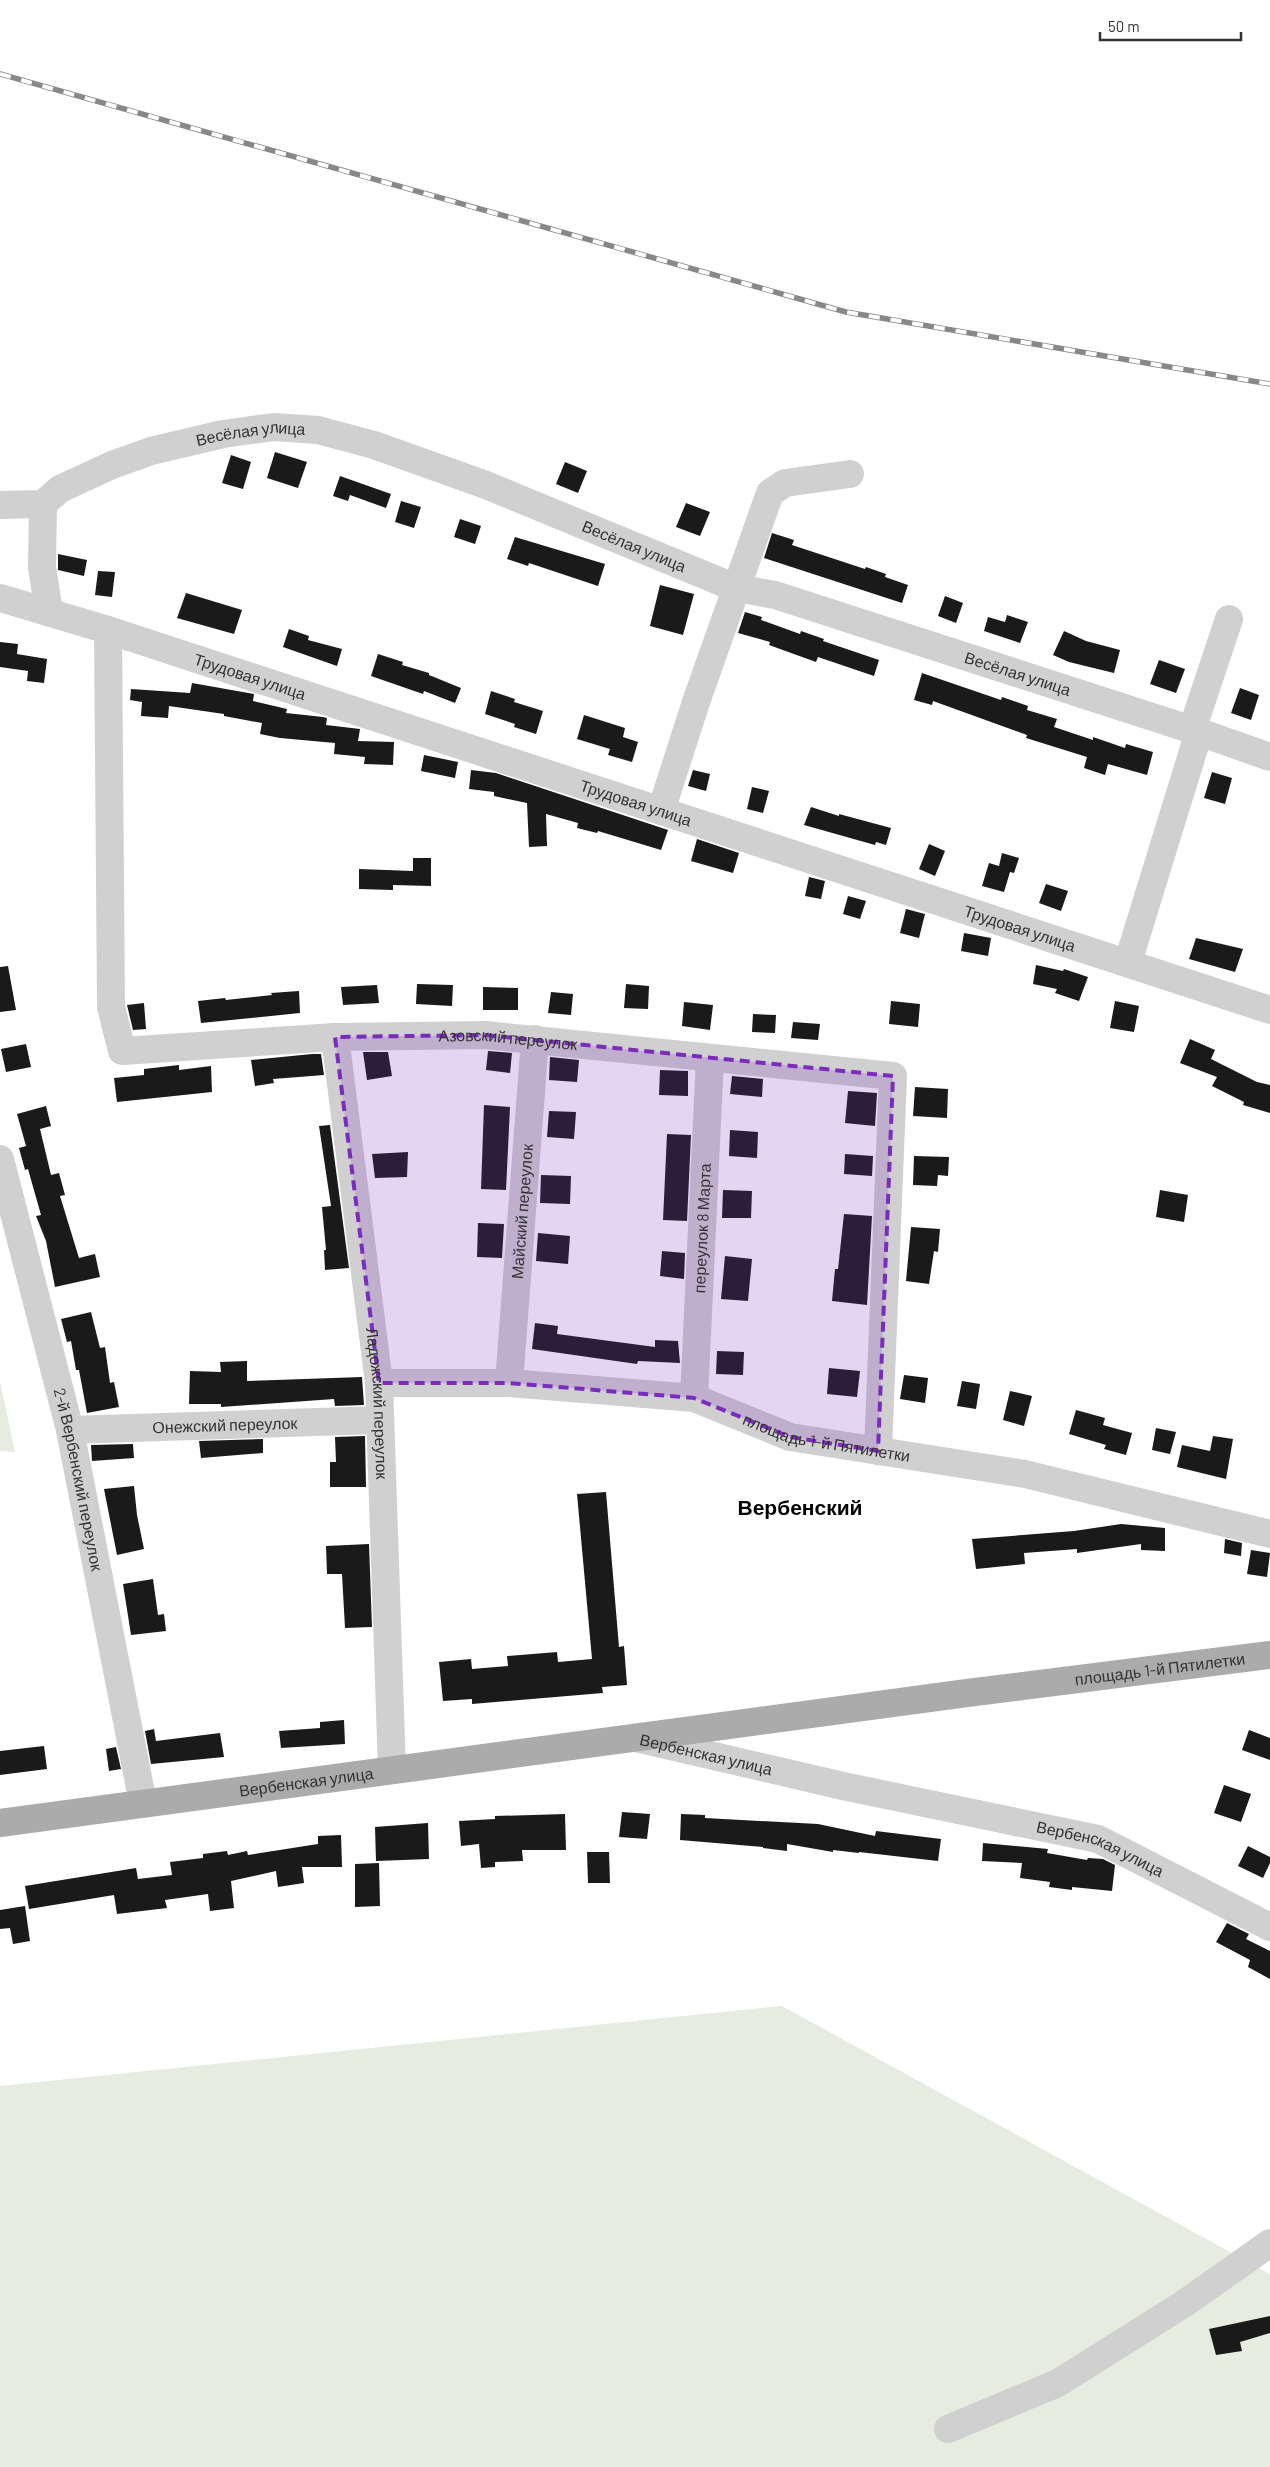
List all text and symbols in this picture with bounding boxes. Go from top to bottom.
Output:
scale bar [1100,10,1241,42]
text: 50 m [1108,17,1140,35]
street label: Весёлая улица [194,416,306,449]
street label: Весёлая улица [580,516,689,575]
street label: Весёлая улица [962,647,1074,699]
street label: Трудовая улица [192,649,308,703]
street label: Трудовая улица [578,775,694,829]
street label: Трудовая улица [962,901,1078,955]
street label: Азовский переулок [438,1025,579,1053]
street label: Майский переулок [507,1142,536,1280]
street label: переулок 8 Марта [689,1163,714,1294]
street label: Ладожский переулок [363,1326,392,1481]
street label: 2-й Вербенский переулок [50,1386,108,1573]
street label: площадь 1-й Пятилетки [740,1409,912,1465]
street label: Онежский переулок [152,1413,299,1436]
district label: Вербенский [737,1494,863,1519]
street label: площадь 1-й Пятилетки [1073,1648,1246,1688]
street label: Вербенская улица [638,1729,774,1778]
street label: Вербенская улица [238,1763,375,1800]
street label: Вербенская улица [1035,1816,1167,1880]

